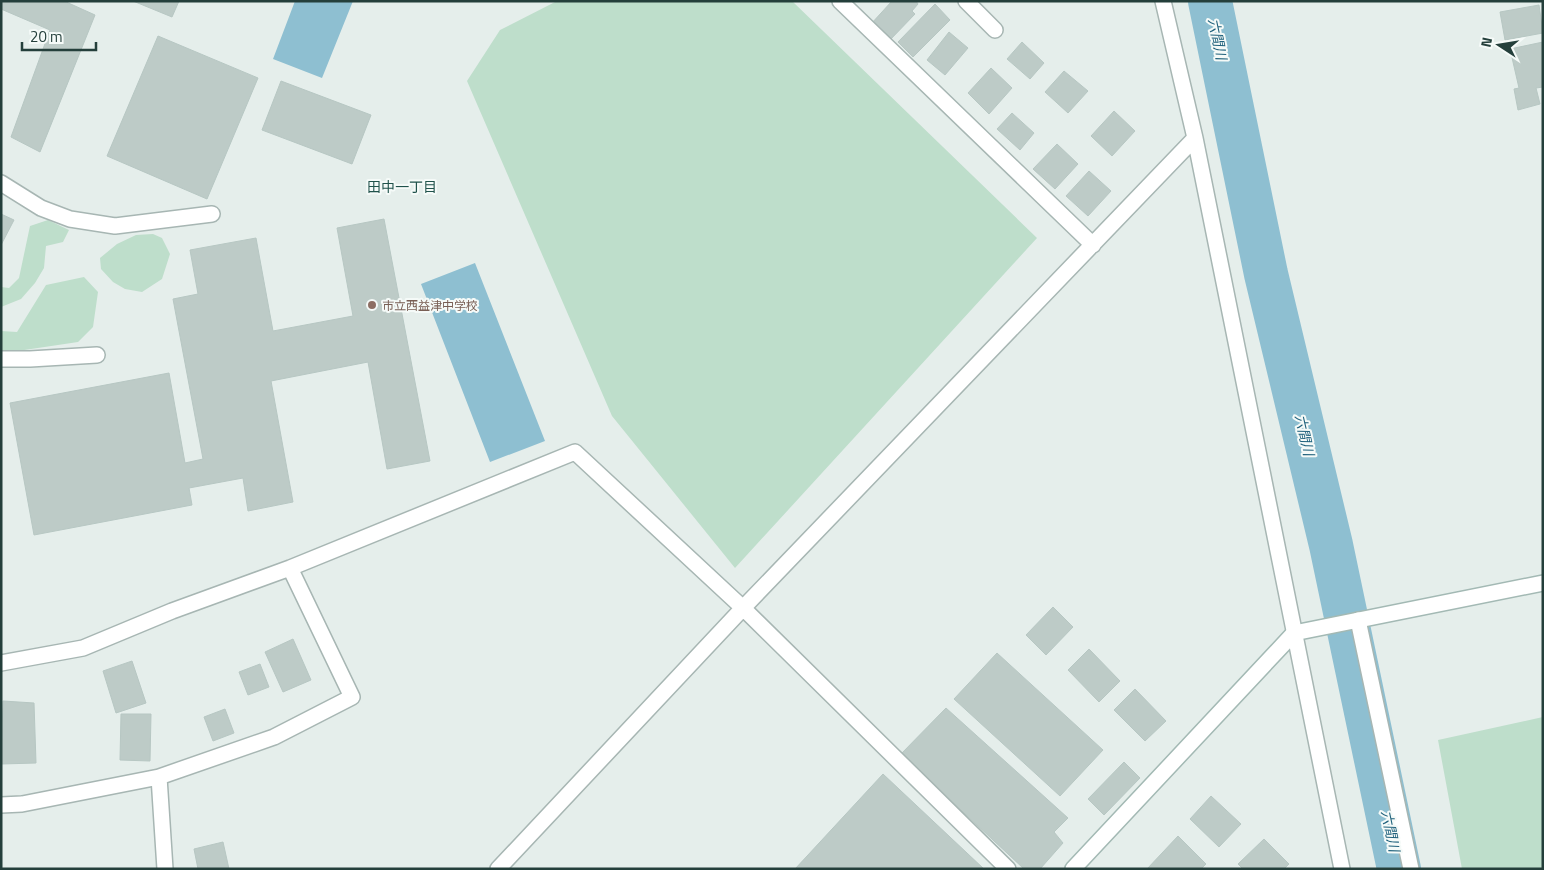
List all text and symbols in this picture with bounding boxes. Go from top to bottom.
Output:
water label: 六間川 [1203,16,1233,64]
scale bar [22,20,96,52]
north arrow [1474,20,1524,70]
text: 20 m [30,25,63,48]
text: N [1475,35,1497,49]
district label: 田中一丁目 [367,176,437,197]
place label: 市立西益津中学校 [382,296,478,315]
marker: 市立西益津中学校 [366,299,378,311]
water label: 六間川 [1290,412,1320,460]
water label: 六間川 [1376,808,1406,856]

